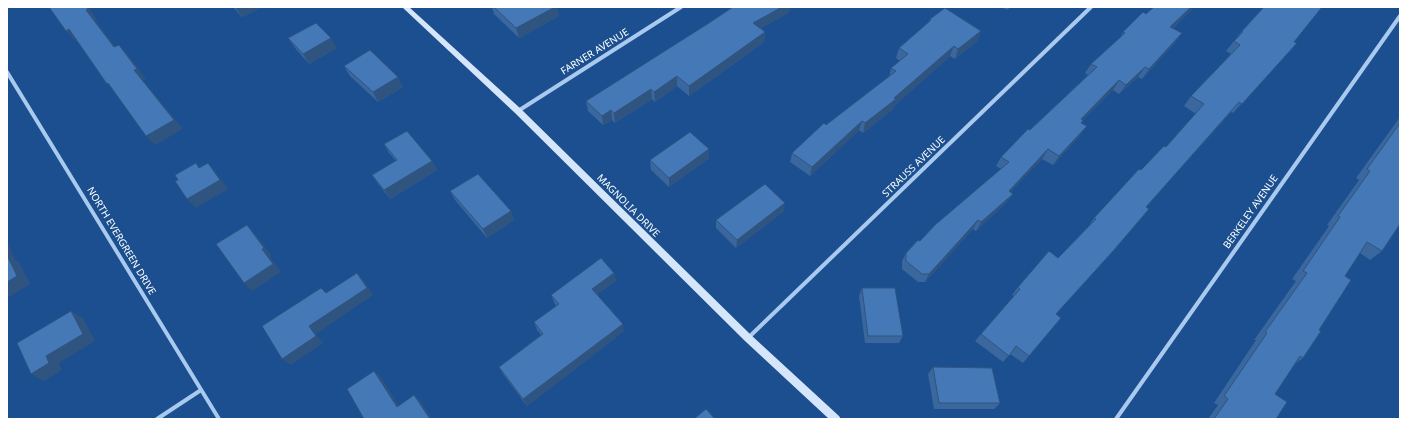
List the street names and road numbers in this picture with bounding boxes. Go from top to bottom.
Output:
street label: FARNER AVENUE [559,26,631,78]
street label: STRAUSS AVENUE [880,134,948,200]
street label: MAGNOLIA DRIVE [594,172,662,240]
street label: BERKELEY AVENUE [1221,173,1281,251]
street label: NORTH EVERGREEN DRIVE [84,185,158,297]

